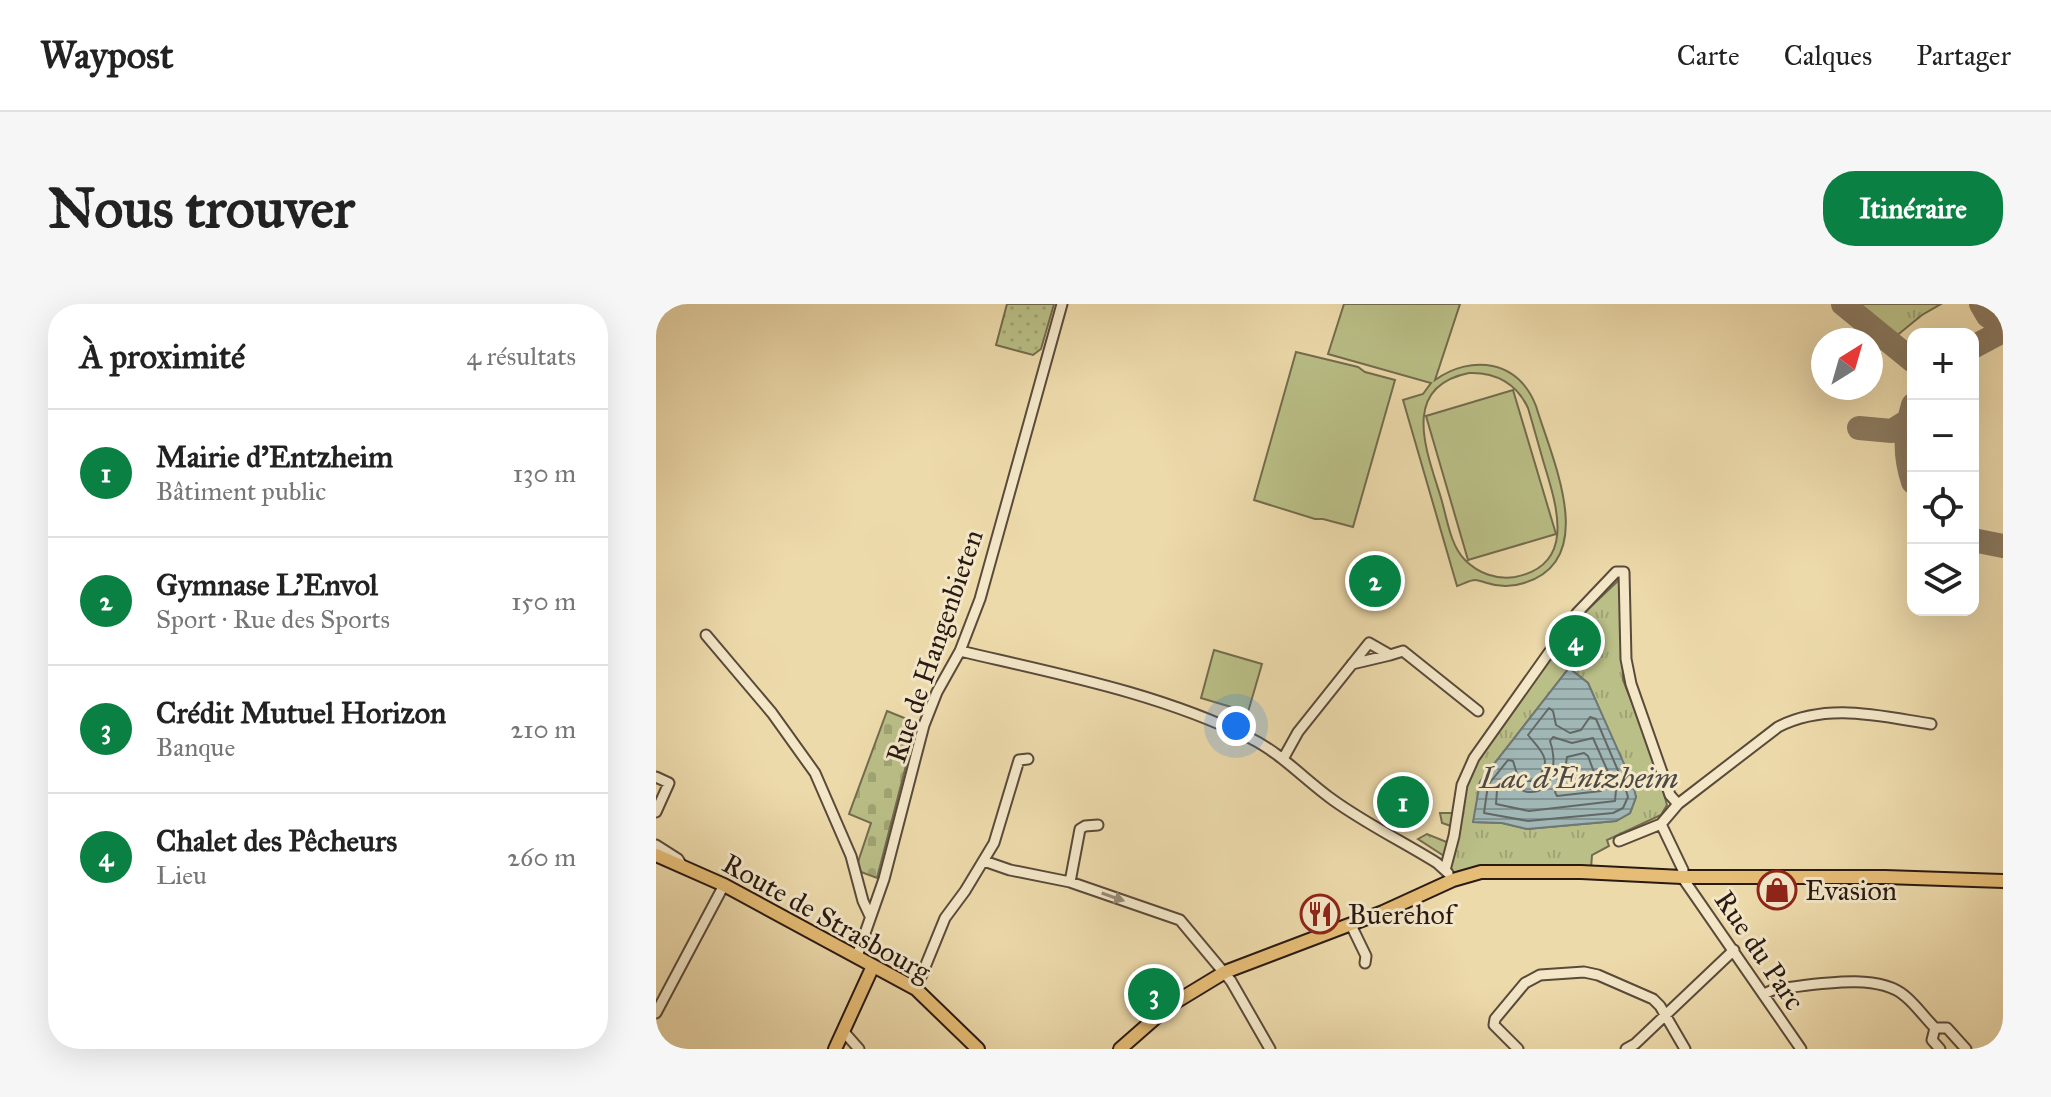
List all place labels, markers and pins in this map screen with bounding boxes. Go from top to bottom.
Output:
pin: 2 [1349,551,1401,611]
pin: 4 [1549,611,1601,671]
pin: 1 [1377,772,1429,832]
shop icon: Evasion [1756,869,1798,911]
place label: Evasion [1805,873,1897,908]
restaurant icon: Buerehof [1299,893,1341,935]
place label: Buerehof [1348,897,1459,932]
pin: 3 [1128,964,1180,1024]

